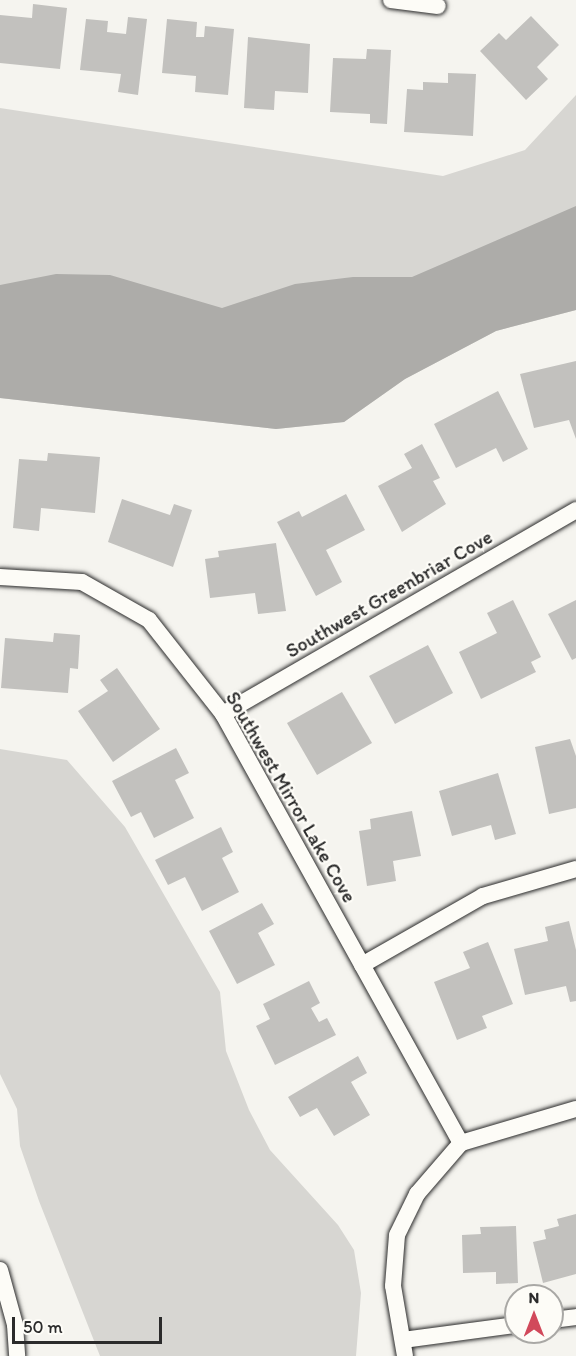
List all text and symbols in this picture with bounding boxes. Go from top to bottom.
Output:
street label: Southwest Greenbriar Cove [282,525,496,663]
street label: Southwest Mirror Lake Cove [221,687,361,907]
north arrow [504,1284,564,1344]
text: N [529,1288,539,1307]
scale bar [15,1305,165,1343]
text: 50 m [23,1316,63,1338]

